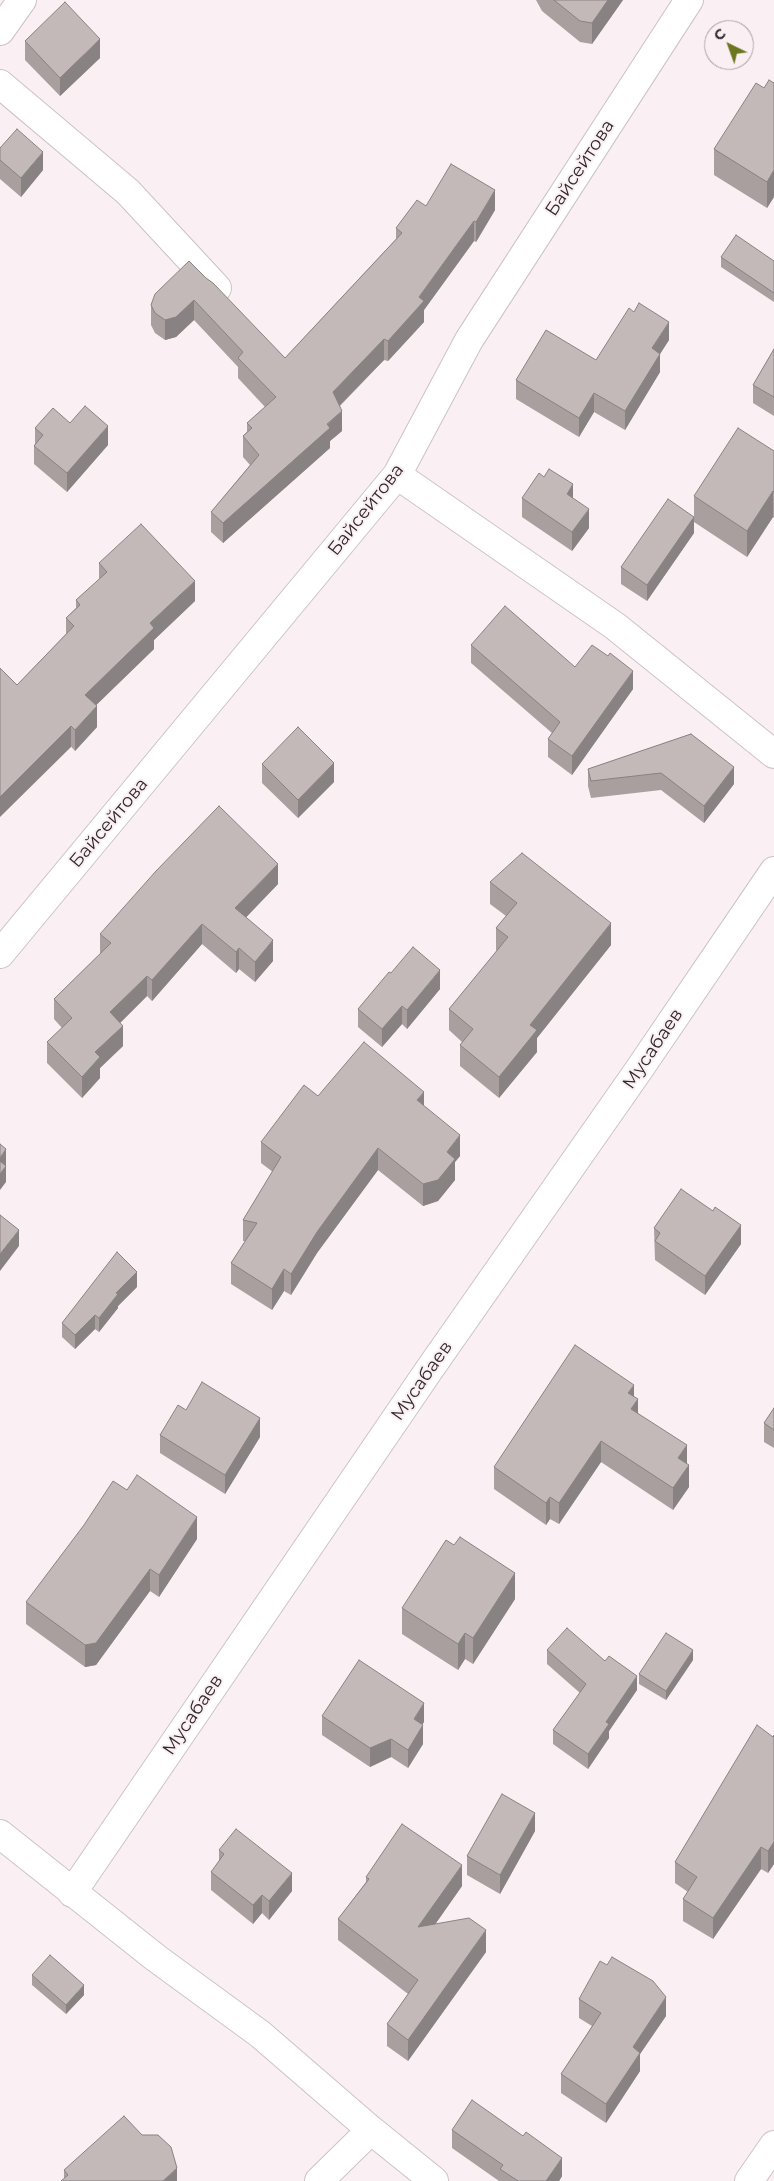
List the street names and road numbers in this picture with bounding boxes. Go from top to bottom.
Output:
street label: Байсейтова [541,116,619,220]
street label: Байсейтова [324,460,408,560]
street label: Байсейтова [65,774,153,872]
street label: Мусабаев [618,1005,688,1093]
street label: Мусабаев [387,1337,457,1425]
street label: Мусабаев [158,1671,228,1759]

